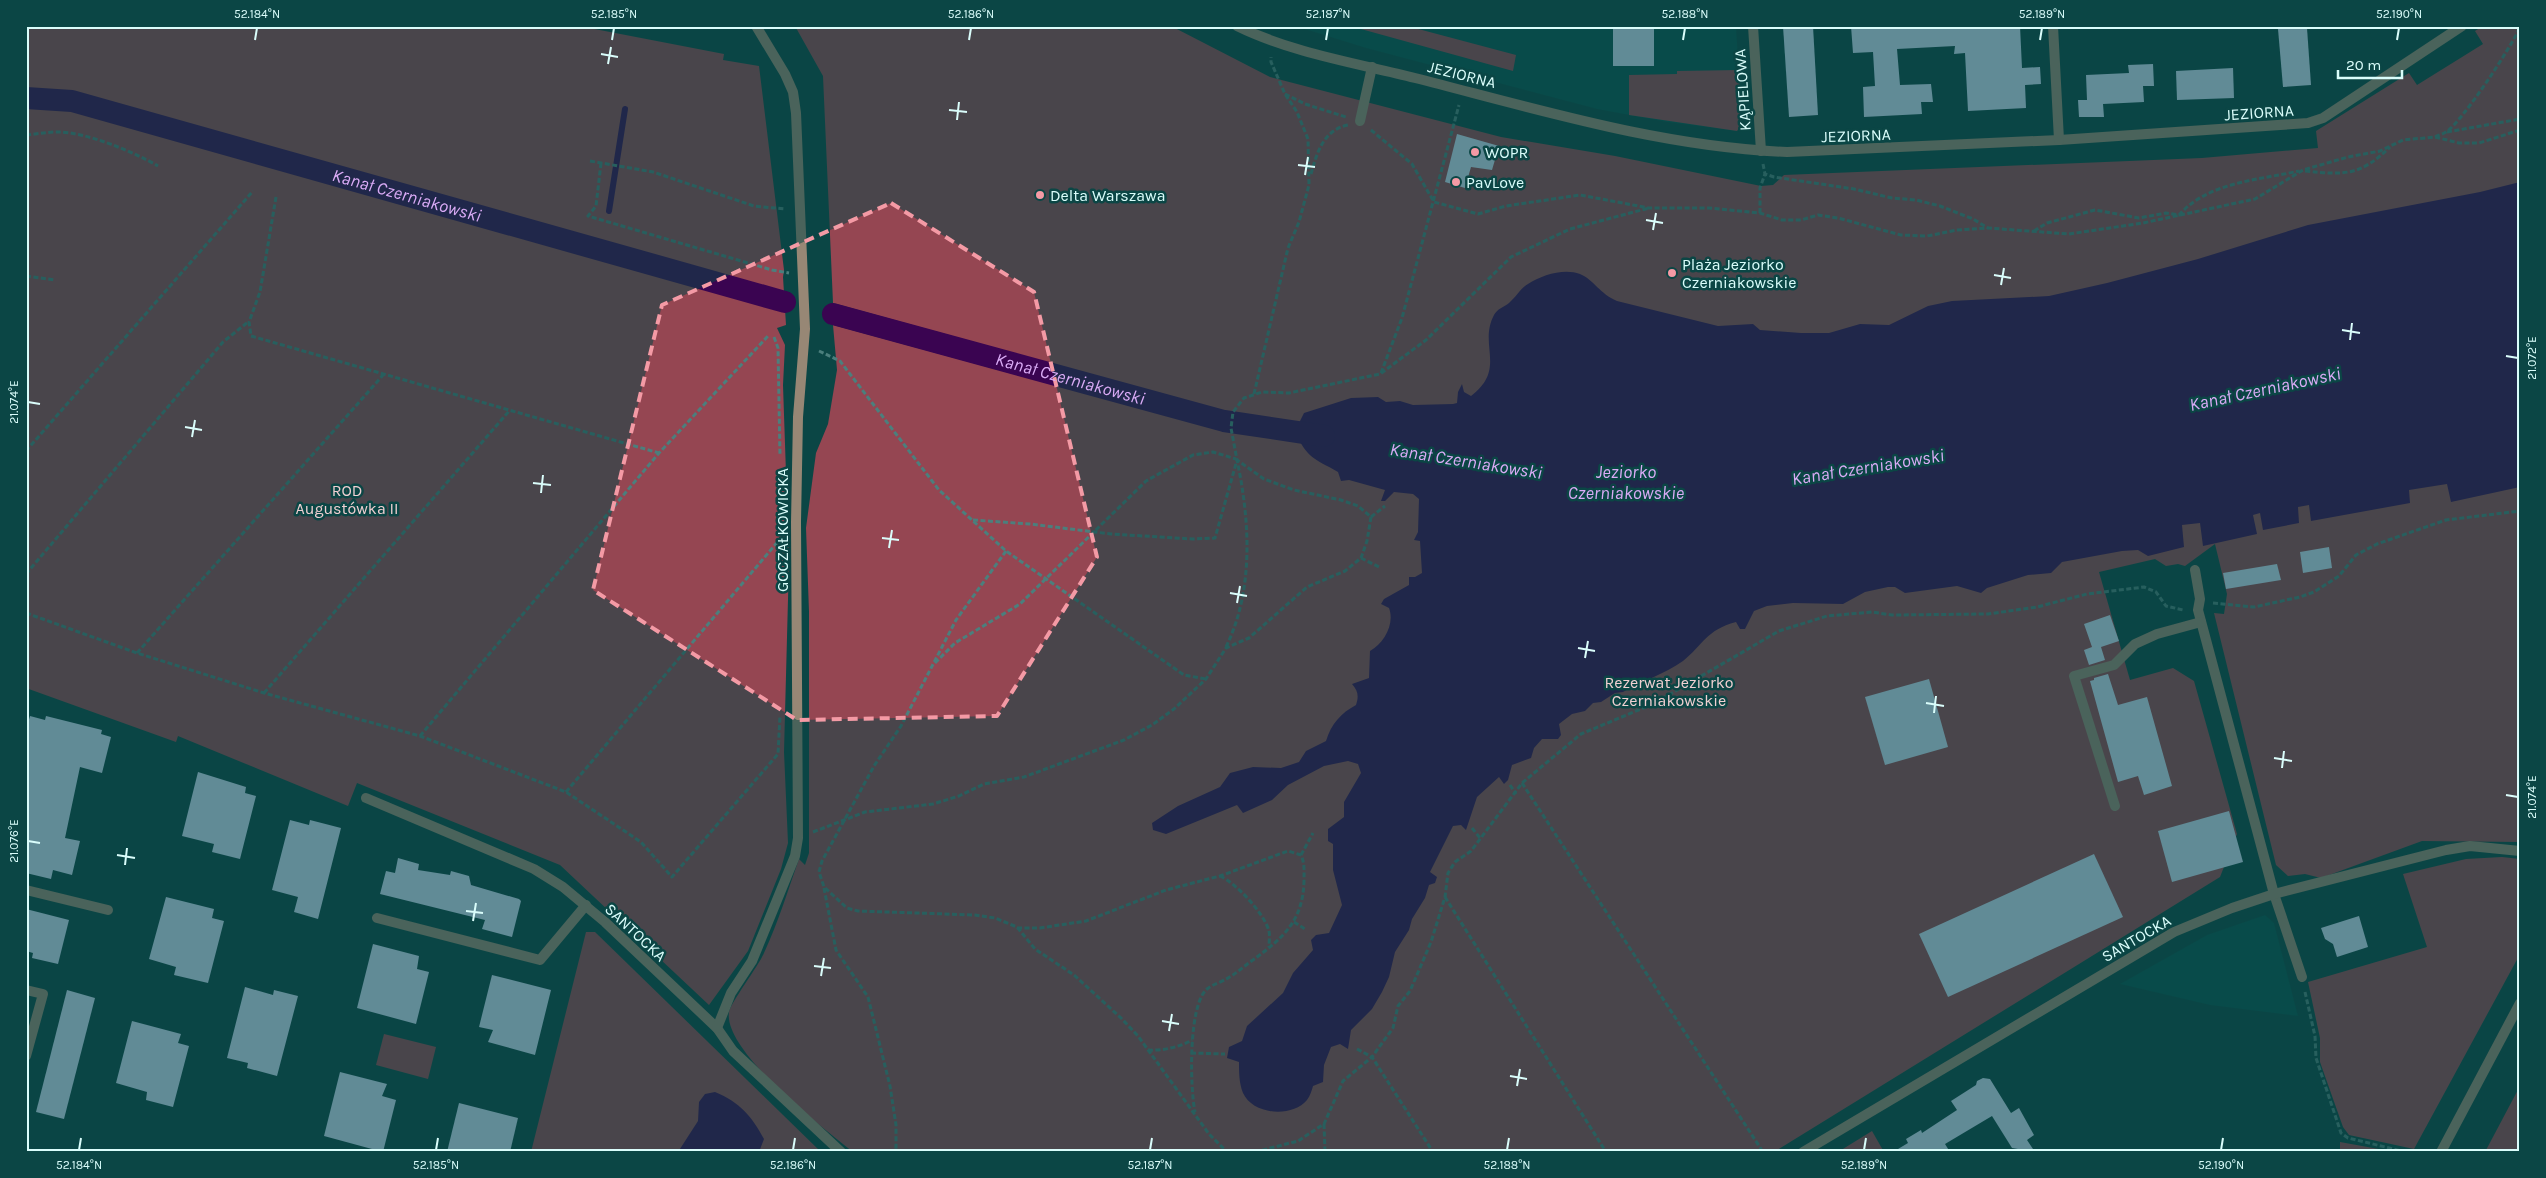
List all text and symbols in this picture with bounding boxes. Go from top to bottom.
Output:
text: 52.184°N [234,7,280,21]
text: 52.185°N [591,7,637,21]
text: 52.186°N [948,7,994,21]
text: 52.187°N [1305,7,1351,21]
text: 52.188°N [1662,7,1708,21]
text: 52.189°N [2019,7,2065,21]
text: 52.190°N [2376,7,2422,21]
street label: KĄPIELOWA [1730,48,1755,132]
scale bar [2338,48,2402,80]
text: 20 m [2346,56,2381,74]
street label: JEZIORNA [1426,57,1498,92]
street label: JEZIORNA [2224,101,2294,124]
street label: JEZIORNA [1821,125,1891,146]
place label: WOPR [1485,143,1528,162]
marker: WOPR [1469,146,1481,158]
water label: Kanał Czerniakowski [330,164,484,227]
place label: PavLove [1466,173,1524,192]
marker: PavLove [1450,176,1462,188]
place label: Delta Warszawa [1050,186,1165,205]
marker: Delta Warszawa [1034,189,1046,201]
place label: Plaża Jeziorko Czerniakowskie [1682,255,1796,292]
marker: Plaża Jeziorko Czerniakowskie [1666,267,1678,279]
text: 21.072°E [2525,336,2539,380]
water label: Kanał Czerniakowski [993,348,1148,410]
water label: Kanał Czerniakowski [2187,362,2343,416]
text: 21.074°E [7,380,21,424]
water label: Kanał Czerniakowski [1388,438,1544,484]
water label: Kanał Czerniakowski [1790,444,1946,490]
water label: Jeziorko Czerniakowskie [1568,461,1684,504]
street label: GOCZAŁKOWICKA [773,468,792,592]
park label: ROD Augustówka II [296,481,398,518]
park label: Rezerwat Jeziorko Czerniakowskie [1604,673,1734,710]
text: 21.074°E [2525,775,2539,819]
text: 21.076°E [7,819,21,863]
street label: SANTOCKA [601,899,670,966]
street label: SANTOCKA [2098,911,2174,966]
text: 52.184°N [56,1158,102,1172]
text: 52.185°N [413,1158,459,1172]
text: 52.186°N [770,1158,816,1172]
text: 52.187°N [1127,1158,1173,1172]
text: 52.188°N [1484,1158,1530,1172]
text: 52.189°N [1841,1158,1887,1172]
text: 52.190°N [2198,1158,2244,1172]

